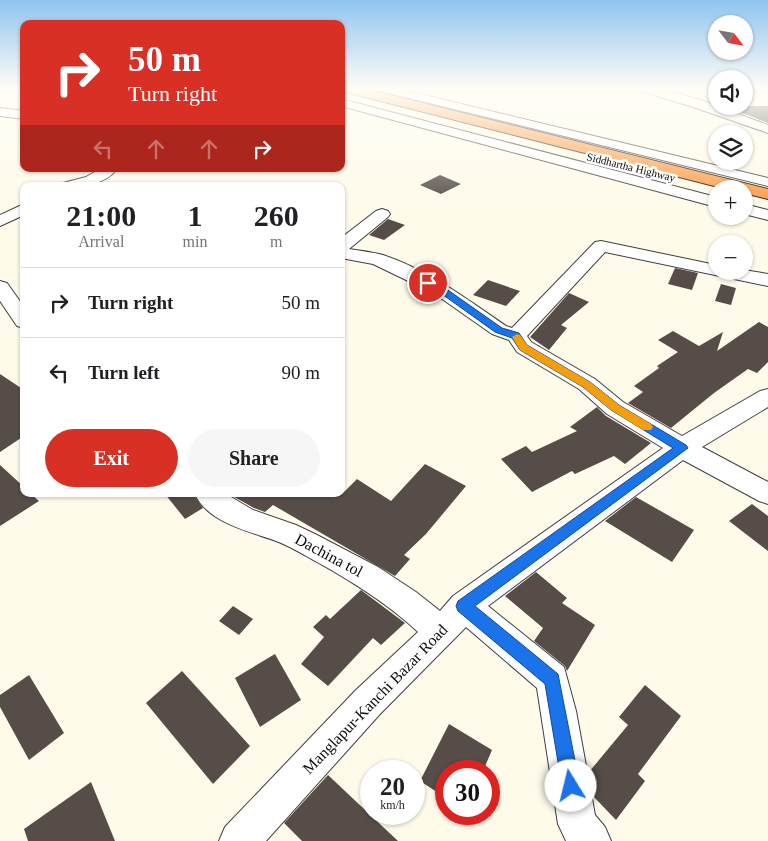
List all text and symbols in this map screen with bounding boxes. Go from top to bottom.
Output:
north arrow [708,15,752,60]
map controls [708,15,753,280]
icon: right [45,40,110,105]
text: 50 m [128,40,201,79]
button: sound [708,70,753,115]
text: Turn right [128,81,217,106]
button: layers [708,125,753,170]
icon: left [89,135,117,163]
icon: ahead [142,135,170,163]
icon: ahead [195,135,223,163]
icon: right [248,135,276,163]
street label: Siddhartha Highway [586,150,677,184]
button: + [708,180,753,225]
text: 21:00 [66,199,136,232]
text: 1 [187,199,202,232]
text: 260 [254,199,299,232]
text: Arrival [78,233,124,250]
text: min [183,233,207,250]
text: m [270,233,282,250]
button: − [708,235,753,280]
pin [407,262,449,304]
icon: arrive [414,269,442,297]
icon: right [45,289,73,317]
text: Turn right [88,292,173,313]
text: 50 m [281,292,320,313]
icon: left [45,359,73,387]
text: Turn left [88,362,160,383]
text: 90 m [281,362,320,383]
button: Exit [45,429,178,487]
button: Share [188,429,320,487]
street label: Dachina tol [292,530,366,580]
street label: Manglapur-Kanchi Bazar Road [299,621,451,778]
position arrow [544,759,596,811]
speed limit sign: 30 [435,760,500,825]
text: 20 [380,773,405,800]
text: km/h [380,798,405,812]

